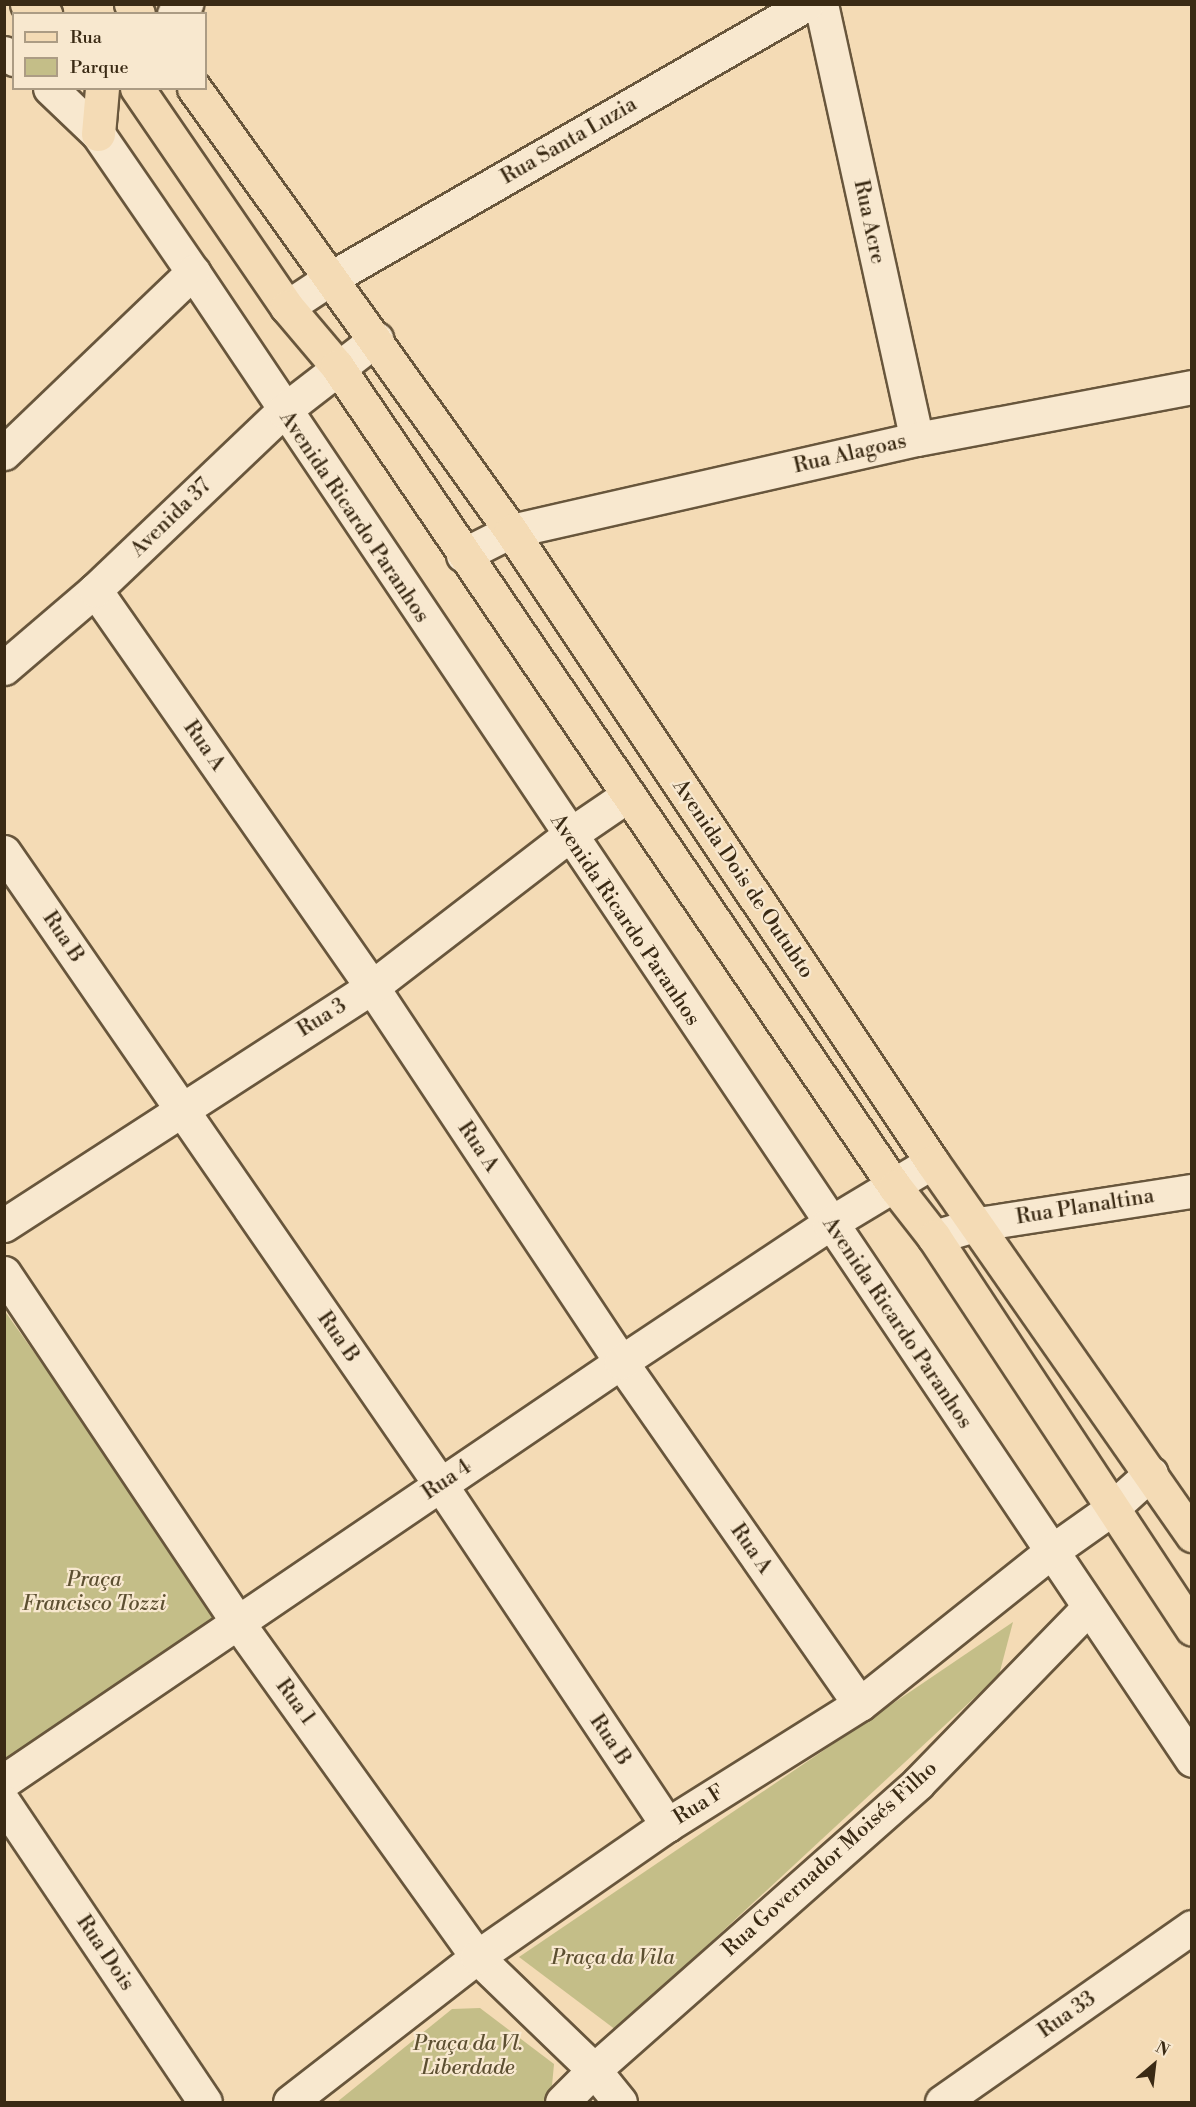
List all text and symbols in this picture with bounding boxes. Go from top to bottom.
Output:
legend [12,12,207,90]
text: Rua [70,26,102,49]
text: Parque [70,56,129,79]
street label: Rua Santa Luzia [497,92,641,190]
street label: Rua Acre [848,178,890,266]
street label: Avenida Ricardo Paranhos [274,406,434,628]
street label: Rua Alagoas [791,429,909,479]
street label: Avenida 37 [125,473,217,563]
street label: Rua A [178,716,230,776]
street label: Avenida Dois de Outubto [667,775,819,983]
street label: Avenida Ricardo Paranhos [545,809,705,1031]
street label: Rua B [37,907,89,967]
street label: Rua 3 [293,993,351,1043]
street label: Rua A [452,1117,504,1177]
street label: Rua Planaltina [1014,1184,1156,1230]
street label: Avenida Ricardo Paranhos [817,1212,977,1434]
street label: Rua B [312,1307,364,1367]
street label: Rua 4 [418,1454,476,1506]
street label: Rua A [725,1519,777,1579]
park label: Praça Francisco Tozzi [22,1567,166,1617]
street label: Rua 1 [270,1674,320,1730]
street label: Rua B [584,1710,636,1770]
street label: Rua Governador Moisés Filho [717,1756,943,1962]
street label: Rua F [669,1780,729,1830]
street label: Rua Dois [71,1910,139,1996]
park label: Praça da Vila [551,1945,675,1971]
street label: Rua 33 [1033,1986,1101,2044]
park label: Praça da Vl. Liberdade [413,2031,523,2081]
north arrow [1124,2035,1184,2095]
text: N [1152,2037,1173,2061]

